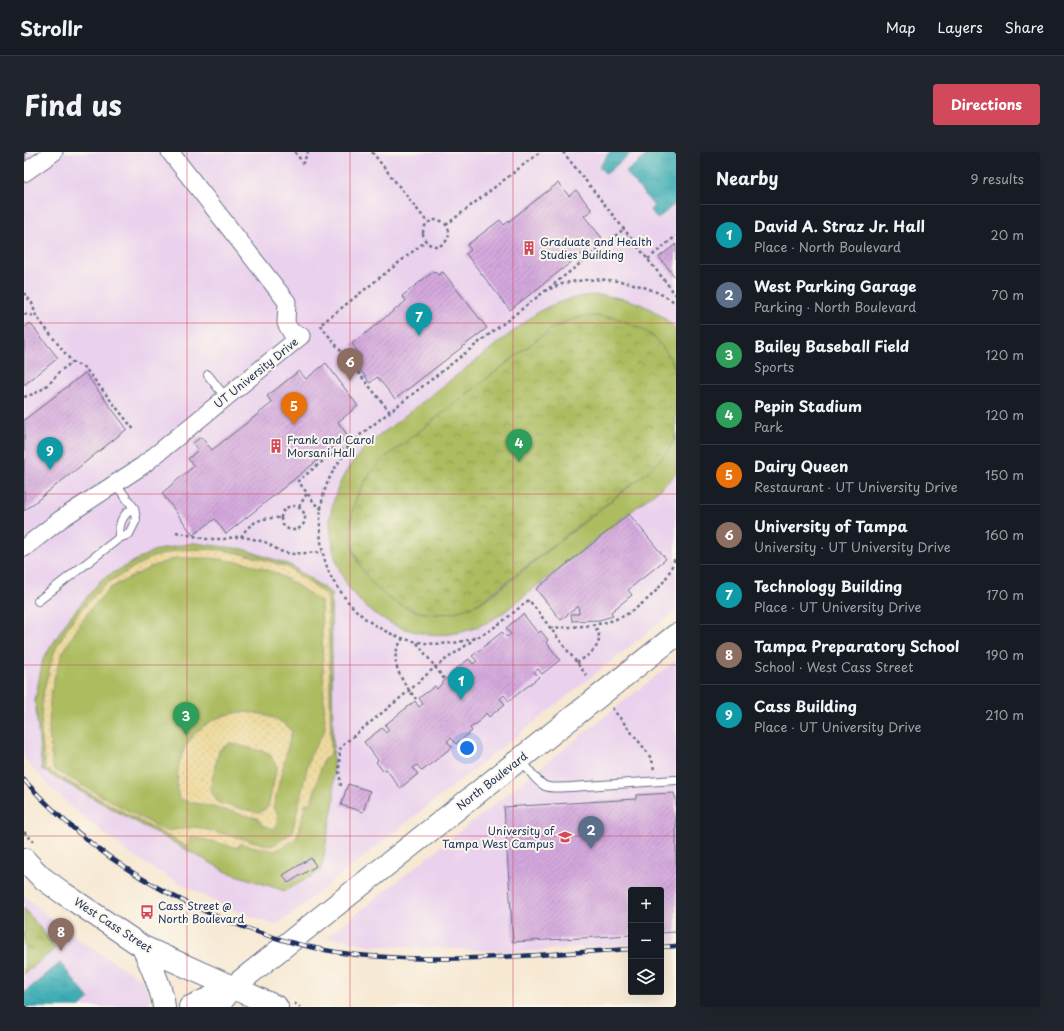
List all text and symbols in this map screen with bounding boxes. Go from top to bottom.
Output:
text: Strollr [20,14,83,42]
text: Map [886,17,916,38]
text: Layers [938,17,983,38]
text: Share [1005,17,1044,38]
text: Find us [24,83,122,126]
button: Directions [933,84,1040,125]
text: Nearby [716,165,778,191]
text: 9 results [970,169,1024,188]
text: David A. Straz Jr. Hall [754,214,925,237]
text: 1 [726,225,732,244]
text: 20 m [990,225,1024,244]
place label: Graduate and Health Studies Building [540,233,652,263]
text: Place · North Boulevard [754,237,901,256]
building icon: Graduate and Health Studies Building [521,240,537,256]
text: West Parking Garage [754,274,917,297]
text: 2 [724,285,734,304]
text: 70 m [991,285,1024,304]
text: Parking · North Boulevard [754,297,916,316]
pin: 7 [406,303,432,336]
street label: UT University Drive [210,333,302,412]
text: Bailey Baseball Field [754,334,909,357]
text: 3 [725,345,733,364]
text: 120 m [985,345,1024,364]
pin: 6 [337,348,363,381]
text: Sports [754,357,794,376]
pin: 5 [281,392,307,425]
text: Pepin Stadium [754,394,862,417]
text: 4 [725,405,733,424]
text: 120 m [985,405,1024,424]
text: Park [754,417,783,436]
pin: 4 [506,429,532,462]
place label: Frank and Carol Morsani Hall [287,431,374,461]
pin: 9 [37,437,63,470]
building icon: Frank and Carol Morsani Hall [268,438,284,454]
text: Dairy Queen [754,454,848,477]
text: 5 [725,465,733,484]
text: 150 m [985,465,1024,484]
text: Restaurant · UT University Drive [754,477,958,496]
text: University of Tampa [754,514,908,537]
text: 6 [724,525,734,544]
text: 160 m [985,525,1024,544]
text: University · UT University Drive [754,537,951,556]
text: Technology Building [754,574,902,597]
text: 7 [725,585,733,604]
text: 170 m [986,585,1024,604]
text: Place · UT University Drive [754,597,921,616]
text: Tampa Preparatory School [754,634,959,657]
text: 8 [725,645,733,664]
text: 190 m [985,645,1024,664]
text: School · West Cass Street [754,657,914,676]
pin: 1 [448,667,474,700]
text: Cass Building [754,694,857,717]
pin: 3 [173,702,199,735]
text: 9 [725,705,733,724]
text: 210 m [985,705,1024,724]
text: Place · UT University Drive [754,717,921,736]
your location [457,738,477,758]
street label: North Boulevard [453,747,531,814]
pin: 2 [578,816,604,849]
place label: University of Tampa West Campus [442,822,556,852]
school or university icon: University of Tampa West Campus [557,829,573,845]
map controls [628,887,664,995]
button: + [628,887,664,923]
street label: West Cass Street [71,893,156,957]
place label: Cass Street @ North Boulevard [158,897,244,927]
bus stop icon: Cass Street @ North Boulevard [139,904,155,920]
pin: 8 [48,918,74,951]
button: − [628,923,664,959]
button: layers [628,959,664,995]

